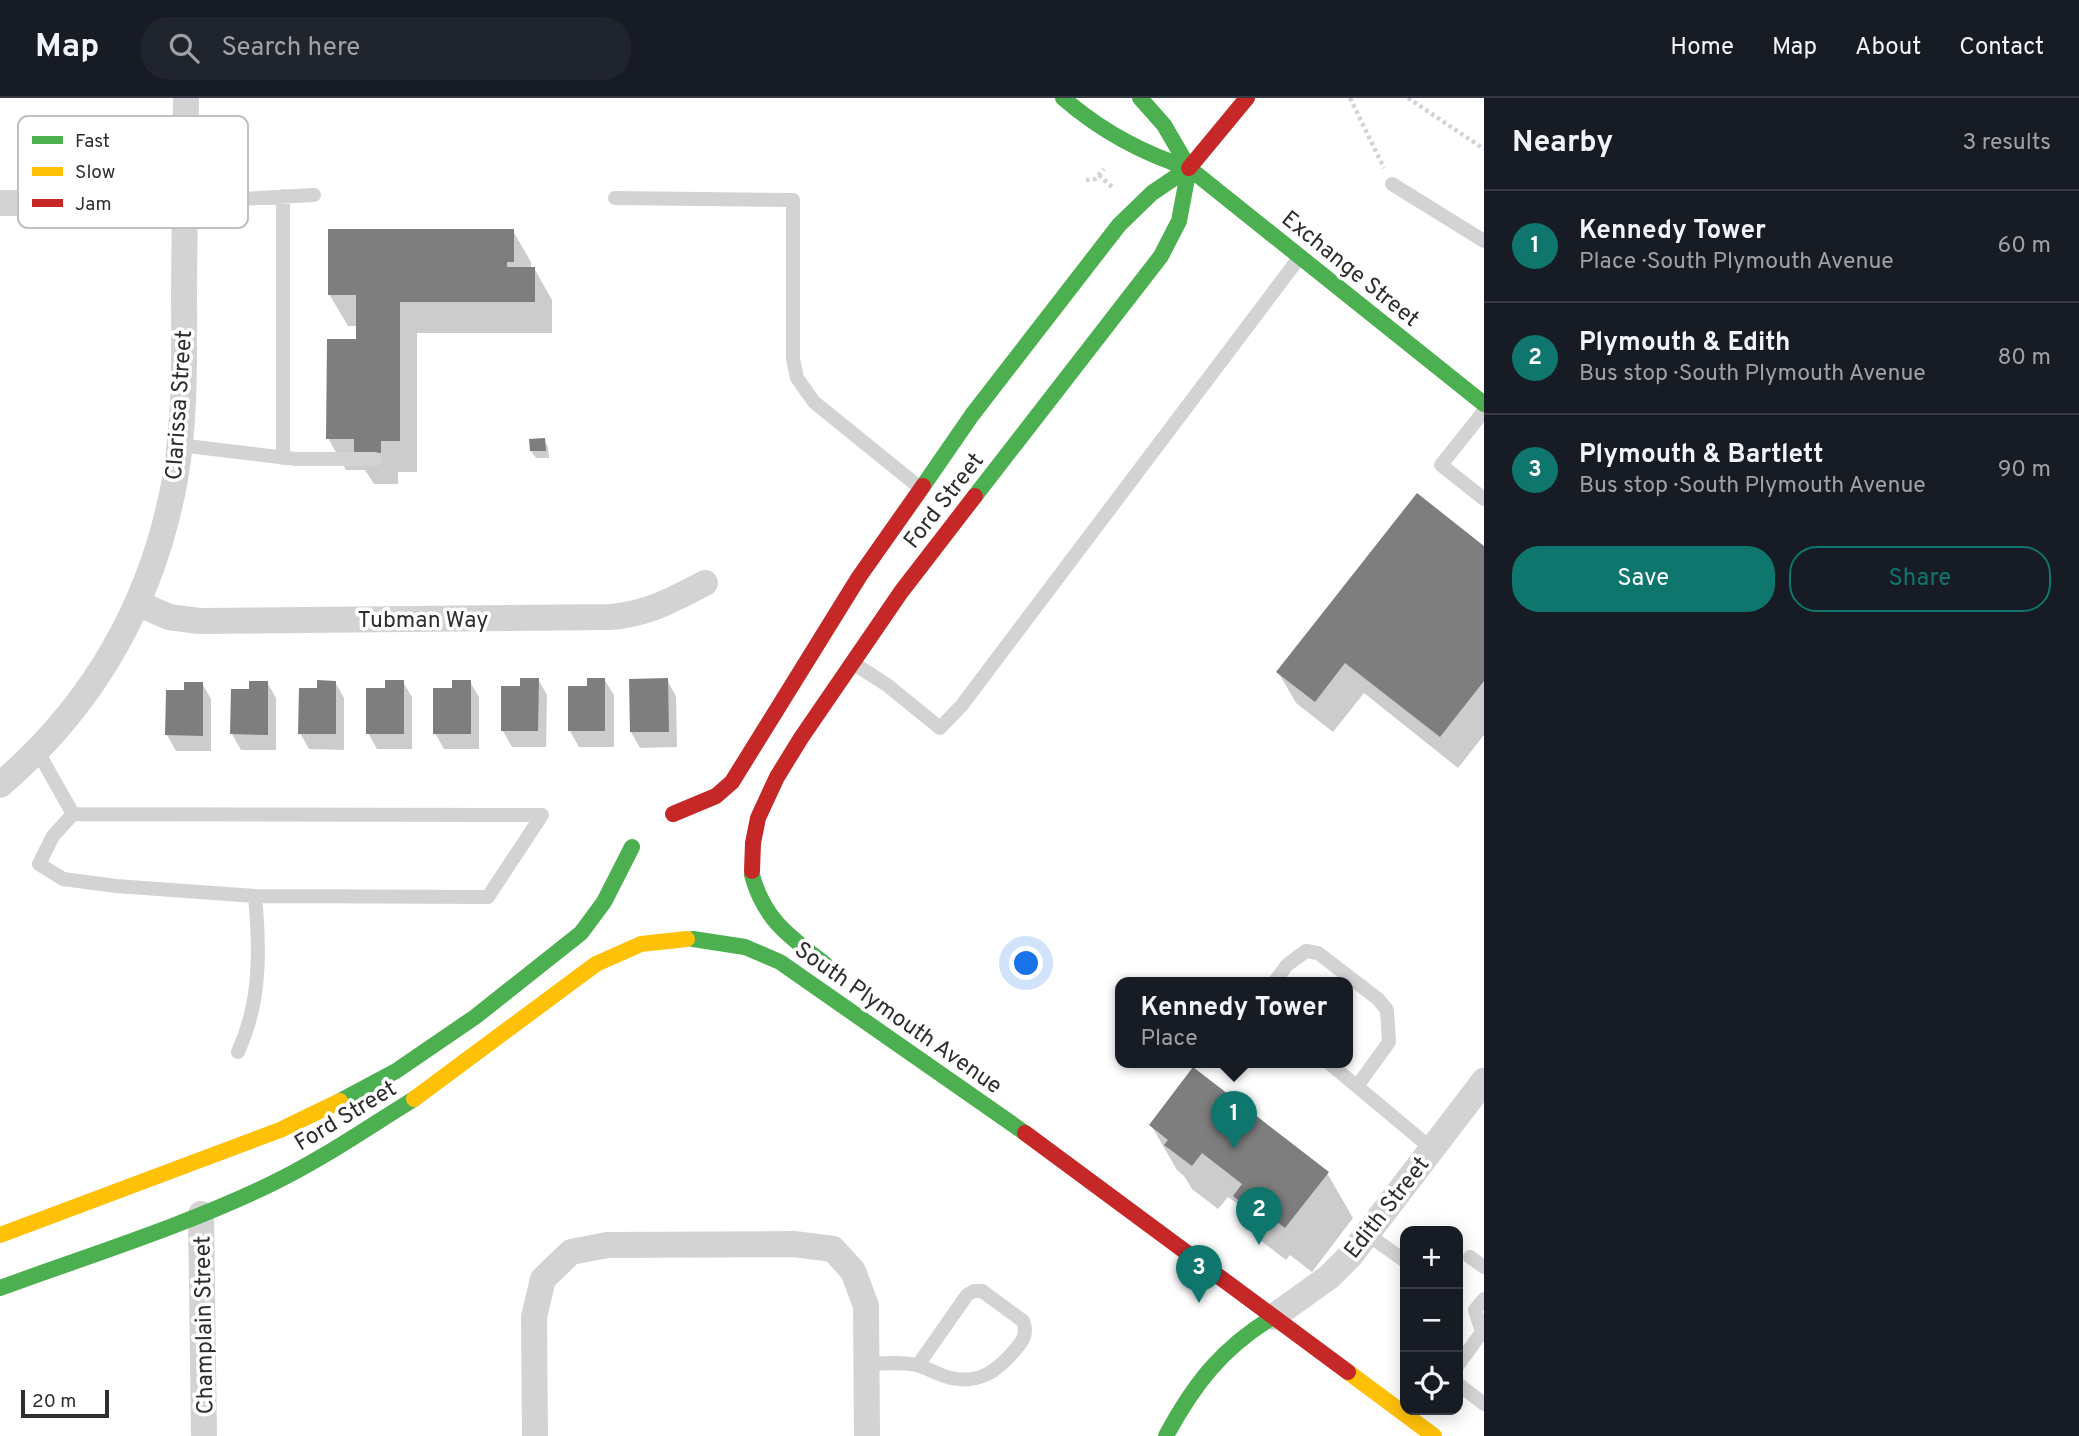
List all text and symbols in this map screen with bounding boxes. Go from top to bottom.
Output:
search box [141,17,631,80]
text: Map [35,27,99,69]
icon: search [165,29,203,67]
text: Search here [221,32,360,65]
text: Home [1670,33,1734,63]
text: Map [1772,33,1817,63]
text: About [1855,33,1921,63]
text: Contact [1959,33,2044,63]
legend [18,116,248,228]
text: Nearby [1512,125,1613,162]
text: 3 results [1962,129,2051,158]
text: Fast [75,130,110,154]
text: Slow [75,161,115,185]
text: Jam [75,193,112,217]
street label: Exchange Street [1275,205,1424,334]
text: Kennedy Tower [1579,215,1766,248]
text: 1 [1530,232,1540,261]
text: 60 m [1998,232,2051,261]
text: Place · South Plymouth Avenue [1579,248,1894,277]
text: Plymouth & Edith [1579,327,1790,360]
street label: Clarissa Street [161,329,200,481]
text: 2 [1528,344,1542,373]
text: 80 m [1998,344,2051,373]
text: Bus stop · South Plymouth Avenue [1579,360,1926,389]
text: Plymouth & Bartlett [1579,439,1824,472]
street label: Ford Street [899,448,991,555]
text: 3 [1528,456,1542,485]
text: 90 m [1998,456,2051,485]
text: Bus stop · South Plymouth Avenue [1579,472,1926,501]
button: Save [1512,546,1775,612]
button: Share [1789,546,2051,612]
street label: Tubman Way [357,607,489,636]
street label: South Plymouth Avenue [788,936,1007,1102]
your location [1009,946,1043,980]
popup [1115,977,1353,1068]
text: Kennedy Tower [1141,992,1327,1025]
text: Place [1141,1025,1198,1054]
street label: Ford Street [290,1075,403,1159]
pin: 1 [1211,1091,1257,1149]
street label: Edith Street [1339,1152,1437,1265]
pin: 2 [1236,1187,1282,1245]
map controls [1400,1226,1463,1415]
button: + [1400,1226,1463,1289]
street label: Champlain Street [189,1235,222,1415]
pin: 3 [1176,1245,1222,1303]
button: − [1400,1289,1463,1352]
button: locate [1400,1352,1463,1415]
scale bar [21,1387,108,1419]
text: 20 m [32,1390,76,1414]

